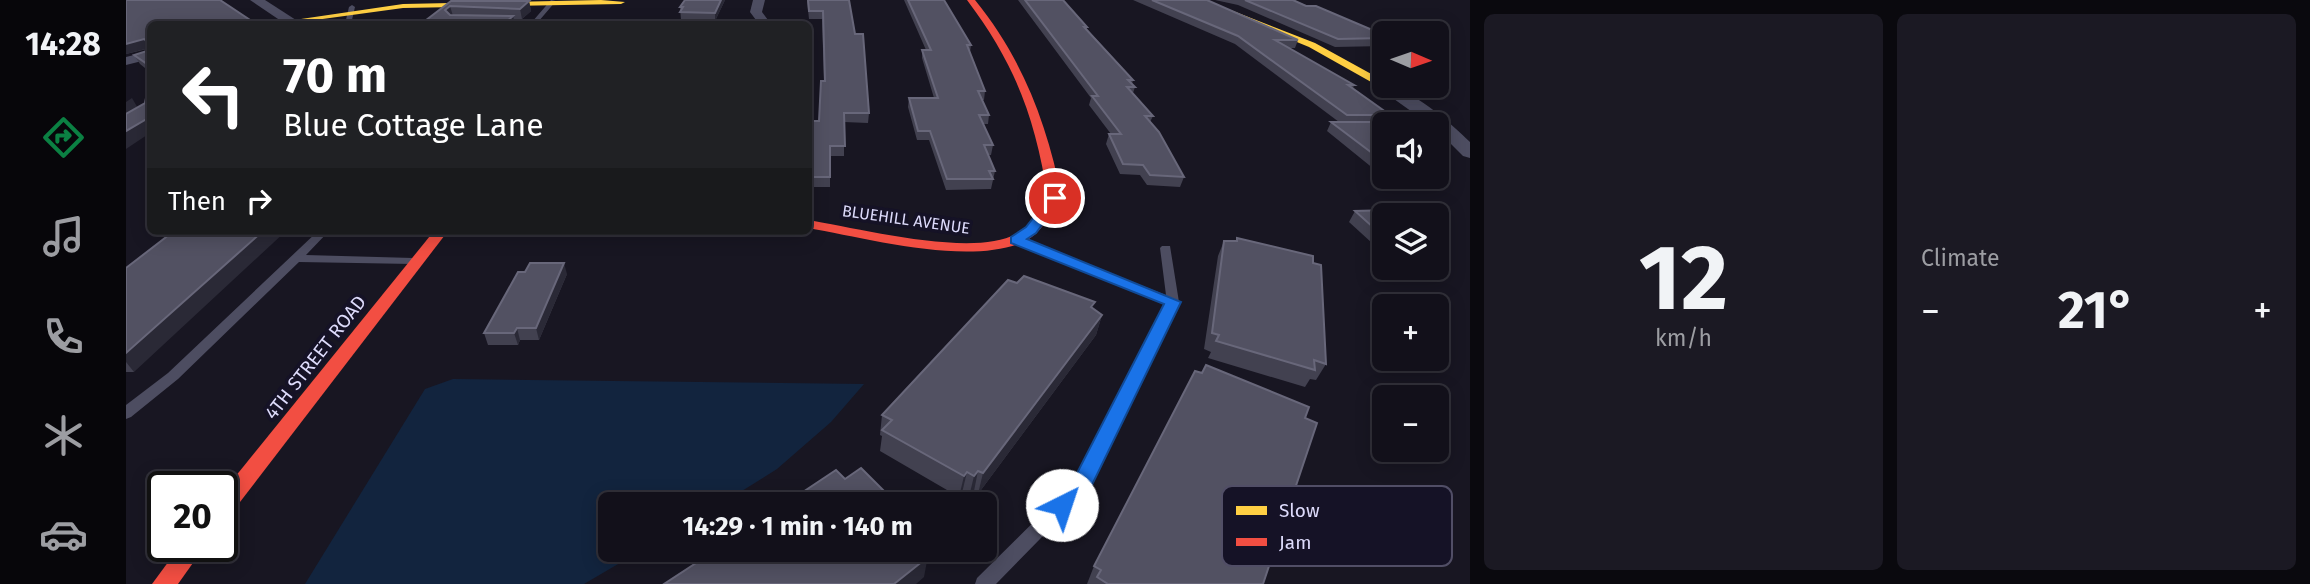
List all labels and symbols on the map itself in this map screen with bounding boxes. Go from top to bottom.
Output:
north arrow [1372,21,1449,98]
pin [1025,168,1085,228]
street label: BLUEHILL AVENUE [841,201,971,238]
street label: 4TH STREET ROAD [260,291,371,424]
position arrow [1025,468,1099,542]
speed limit sign: 20 [147,471,238,562]
legend [1222,486,1452,566]
text: Slow [1279,499,1320,522]
text: Jam [1279,531,1311,554]

